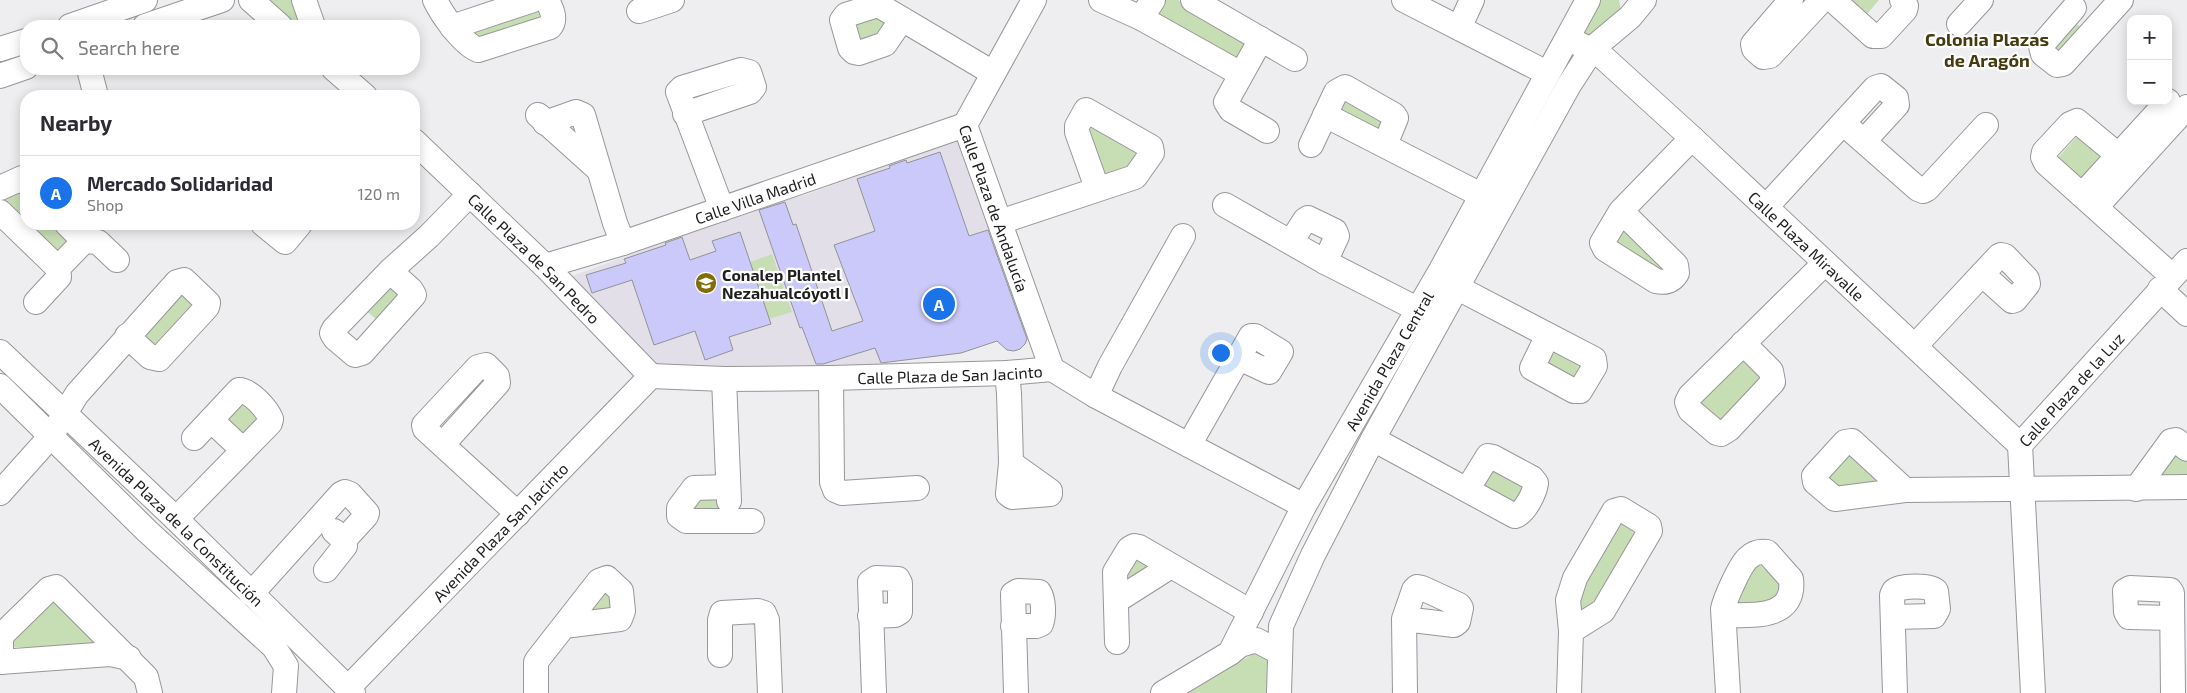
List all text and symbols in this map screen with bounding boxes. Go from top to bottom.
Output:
map controls [2127,15,2172,105]
button: + [2127,15,2172,60]
search box [20,20,420,75]
district label: Colonia Plazas de Aragón [1925,28,2049,71]
icon: search [38,34,66,62]
text: Search here [78,36,180,59]
button: − [2127,60,2172,105]
text: Nearby [40,110,112,135]
street label: Calle Plaza de Andalucía [956,122,1033,294]
street label: Calle Villa Madrid [692,168,818,227]
text: Mercado Solidaridad [87,172,273,195]
text: A [51,184,61,203]
text: 120 m [357,184,400,203]
street label: Calle Plaza Miravalle [1745,187,1869,304]
street label: Calle Plaza de San Pedro [465,189,604,327]
text: Shop [87,195,124,214]
place label: Conalep Plantel Nezahualcóyotl I [722,265,849,303]
school or university icon: Conalep Plantel Nezahualcóyotl I [694,271,718,295]
pin: A [923,285,955,323]
street label: Avenida Plaza Central [1341,287,1437,434]
street label: Calle Plaza de la Luz [2014,328,2127,450]
your location [1208,340,1234,366]
street label: Calle Plaza de San Jacinto [857,360,1043,387]
street label: Avenida Plaza de la Constitución [86,433,268,610]
street label: Avenida Plaza San Jacinto [428,458,571,605]

